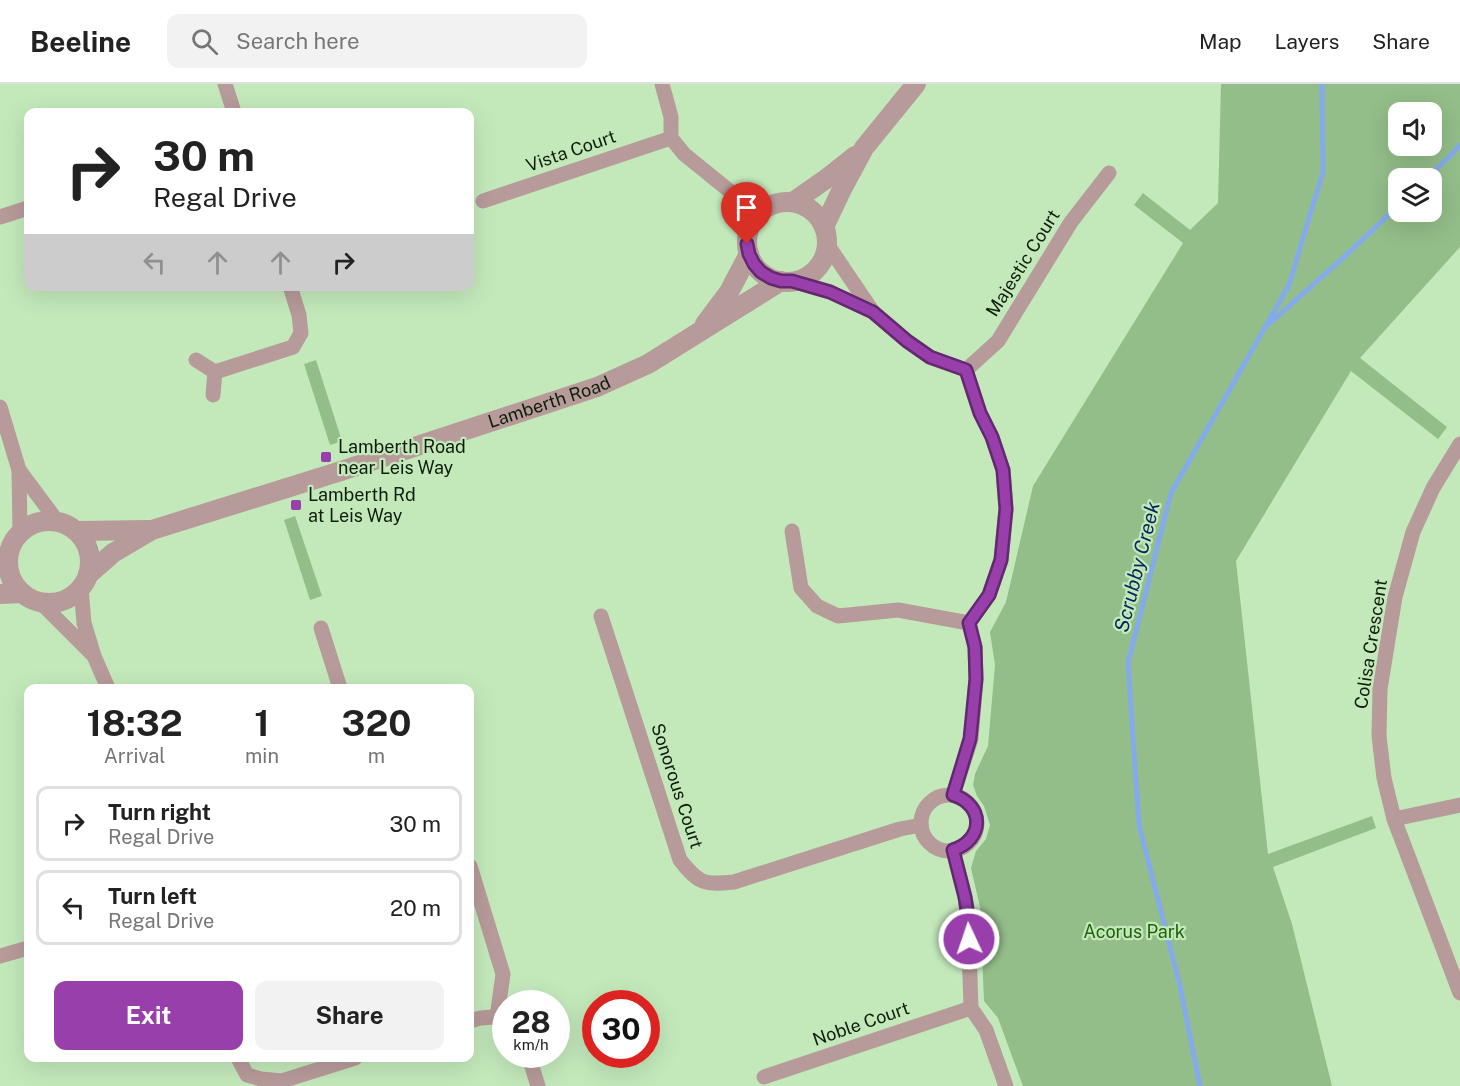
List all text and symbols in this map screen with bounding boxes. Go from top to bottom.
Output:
search box [167,14,587,68]
text: Beeline [30,25,131,58]
icon: search [188,25,221,58]
text: Search here [236,28,360,54]
text: Map [1199,29,1242,54]
text: Layers [1275,29,1339,54]
text: Share [1372,29,1430,54]
map controls [1388,102,1442,222]
button: sound [1388,102,1442,156]
street label: Vista Court [523,125,619,176]
text: 30 m [153,131,255,180]
icon: right [54,132,132,210]
button: layers [1388,168,1442,222]
text: Regal Drive [153,181,297,213]
pin [721,182,772,244]
icon: arrive [730,191,763,224]
street label: Majestic Court [981,205,1064,320]
icon: left [138,246,171,279]
icon: ahead [201,246,234,279]
icon: ahead [264,246,297,279]
icon: right [327,246,360,279]
street label: Lamberth Road [485,371,614,432]
place label: Lamberth Road near Leis Way [338,436,466,478]
marker: Lamberth Road near Leis Way [319,450,333,464]
place label: Lamberth Rd at Leis Way [308,484,416,526]
marker: Lamberth Rd at Leis Way [289,498,303,512]
water label: Scrubby Creek [1109,499,1165,635]
street label: Colisa Crescent [1350,577,1391,710]
text: 18:32 [86,702,183,744]
text: 1 [254,702,270,744]
text: 320 [341,702,411,744]
street label: Sonorous Court [647,721,708,851]
text: Arrival [104,744,165,768]
text: min [245,744,279,768]
text: m [368,744,385,768]
text: Turn right [108,799,211,825]
icon: right [57,807,90,840]
text: 30 m [389,811,441,837]
text: Regal Drive [108,825,214,849]
text: Turn left [108,883,197,909]
icon: left [57,891,90,924]
text: 20 m [390,895,441,921]
position arrow [937,907,1001,971]
text: Regal Drive [108,909,214,933]
park label: Acorus Park [1083,921,1185,942]
button: Exit [54,981,243,1050]
button: Share [255,981,444,1050]
speed limit sign: 30 [582,990,660,1068]
street label: Noble Court [810,997,912,1050]
text: 28 [511,1004,551,1040]
text: km/h [513,1036,549,1053]

